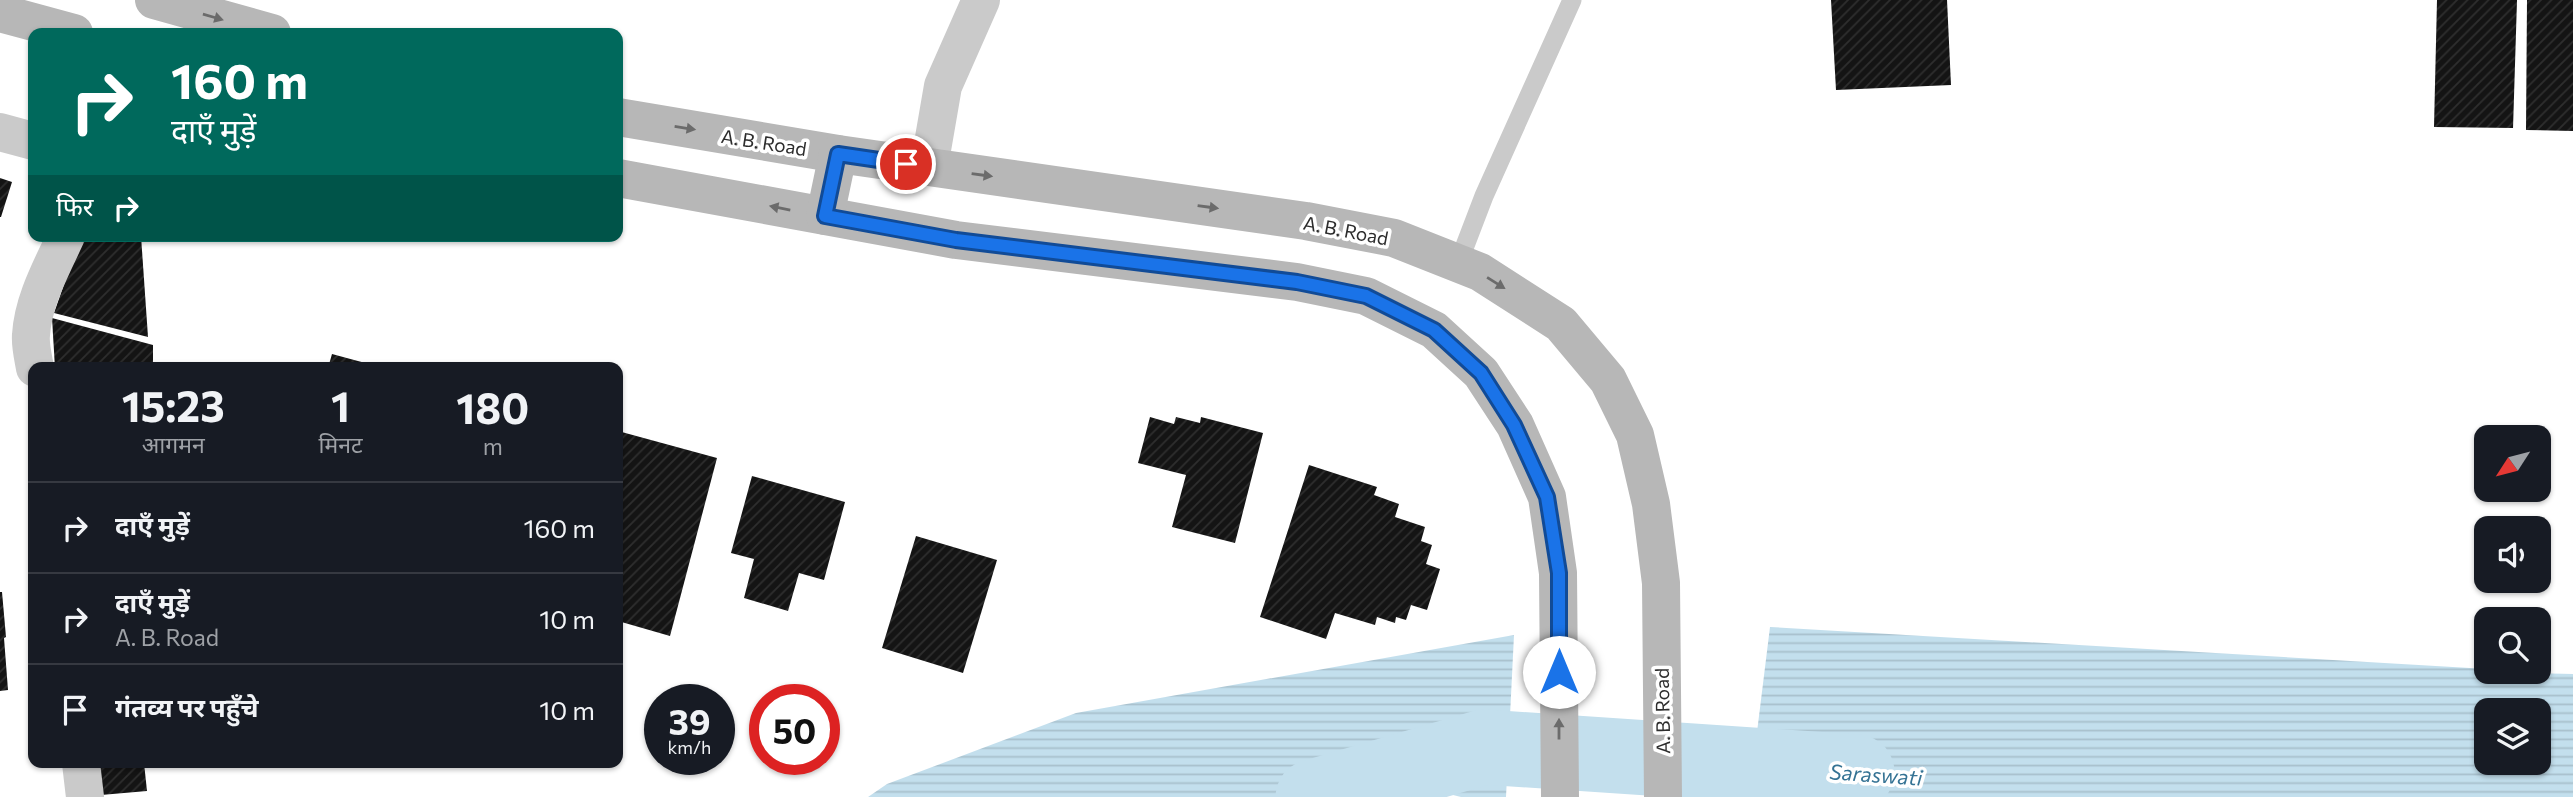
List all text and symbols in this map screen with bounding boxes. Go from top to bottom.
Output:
one-way arrow [202,12,224,23]
text: 160 m [171,49,308,109]
icon: right [56,56,147,147]
text: दाएँ मुड़ें [171,109,256,149]
one-way arrow [674,123,696,134]
street label: A. B. Road [720,124,808,160]
pin [876,134,936,194]
icon: arrive [887,145,925,183]
one-way arrow [972,170,994,181]
icon: right [107,189,145,227]
text: फिर [56,190,93,221]
one-way arrow [769,202,791,213]
one-way arrow [1197,202,1219,213]
street label: A. B. Road [1302,211,1390,249]
one-way arrow [1487,276,1506,289]
text: 15:23 [122,379,225,431]
text: 1 [331,379,350,431]
text: 180 [456,381,529,433]
north arrow [2474,425,2552,502]
map controls [2474,425,2551,775]
text: आगमन [142,430,205,458]
text: मिनट [318,430,363,458]
text: m [483,432,503,460]
icon: right [56,509,94,547]
text: दाएँ मुड़ें [115,509,190,540]
text: 160 m [523,512,595,543]
button: sound [2474,516,2551,593]
text: दाएँ मुड़ें [115,586,190,617]
icon: right [56,600,94,638]
text: 10 m [539,603,595,634]
button: search [2474,607,2551,684]
text: A. B. Road [115,623,219,651]
position arrow [1522,635,1596,709]
street label: A. B. Road [1650,668,1674,754]
speed limit sign: 50 [749,684,840,775]
icon: arrive [56,691,94,729]
text: गंतव्य पर पहुँचे [115,691,259,722]
text: 10 m [539,694,595,725]
button: layers [2474,698,2551,775]
text: 39 [669,699,710,742]
one-way arrow [1553,718,1565,740]
text: km/h [668,736,711,758]
water label: Saraswati [1829,758,1924,790]

